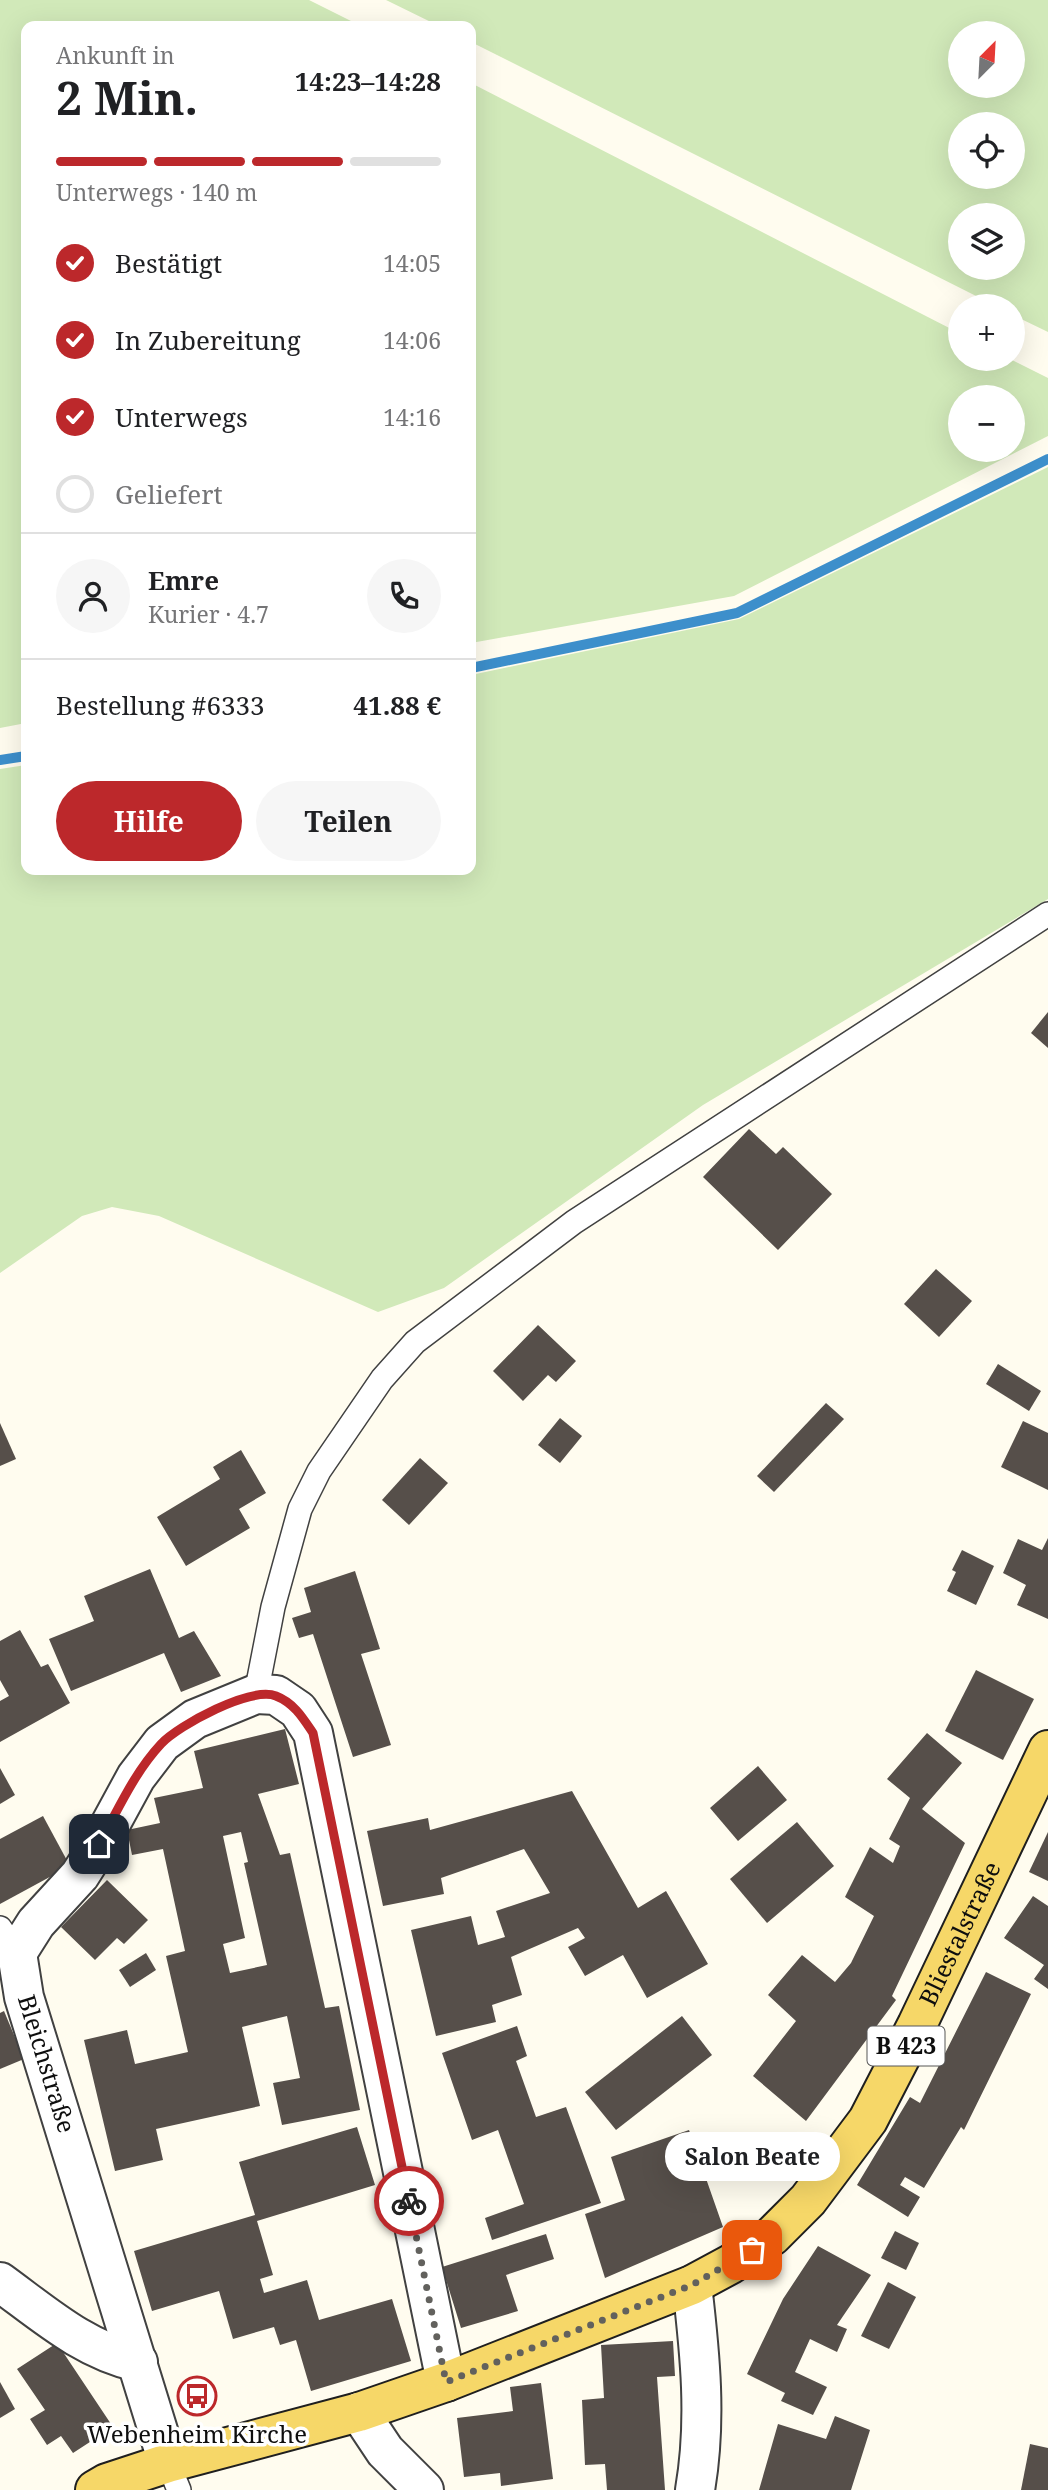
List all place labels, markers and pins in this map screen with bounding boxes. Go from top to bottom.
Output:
pin [69,1814,129,1874]
callout: Salon Beate [664,2131,840,2180]
pin [722,2220,782,2280]
bus stop icon: Webenheim Kirche [176,2375,218,2417]
place label: Webenheim Kirche [87,2417,307,2450]

